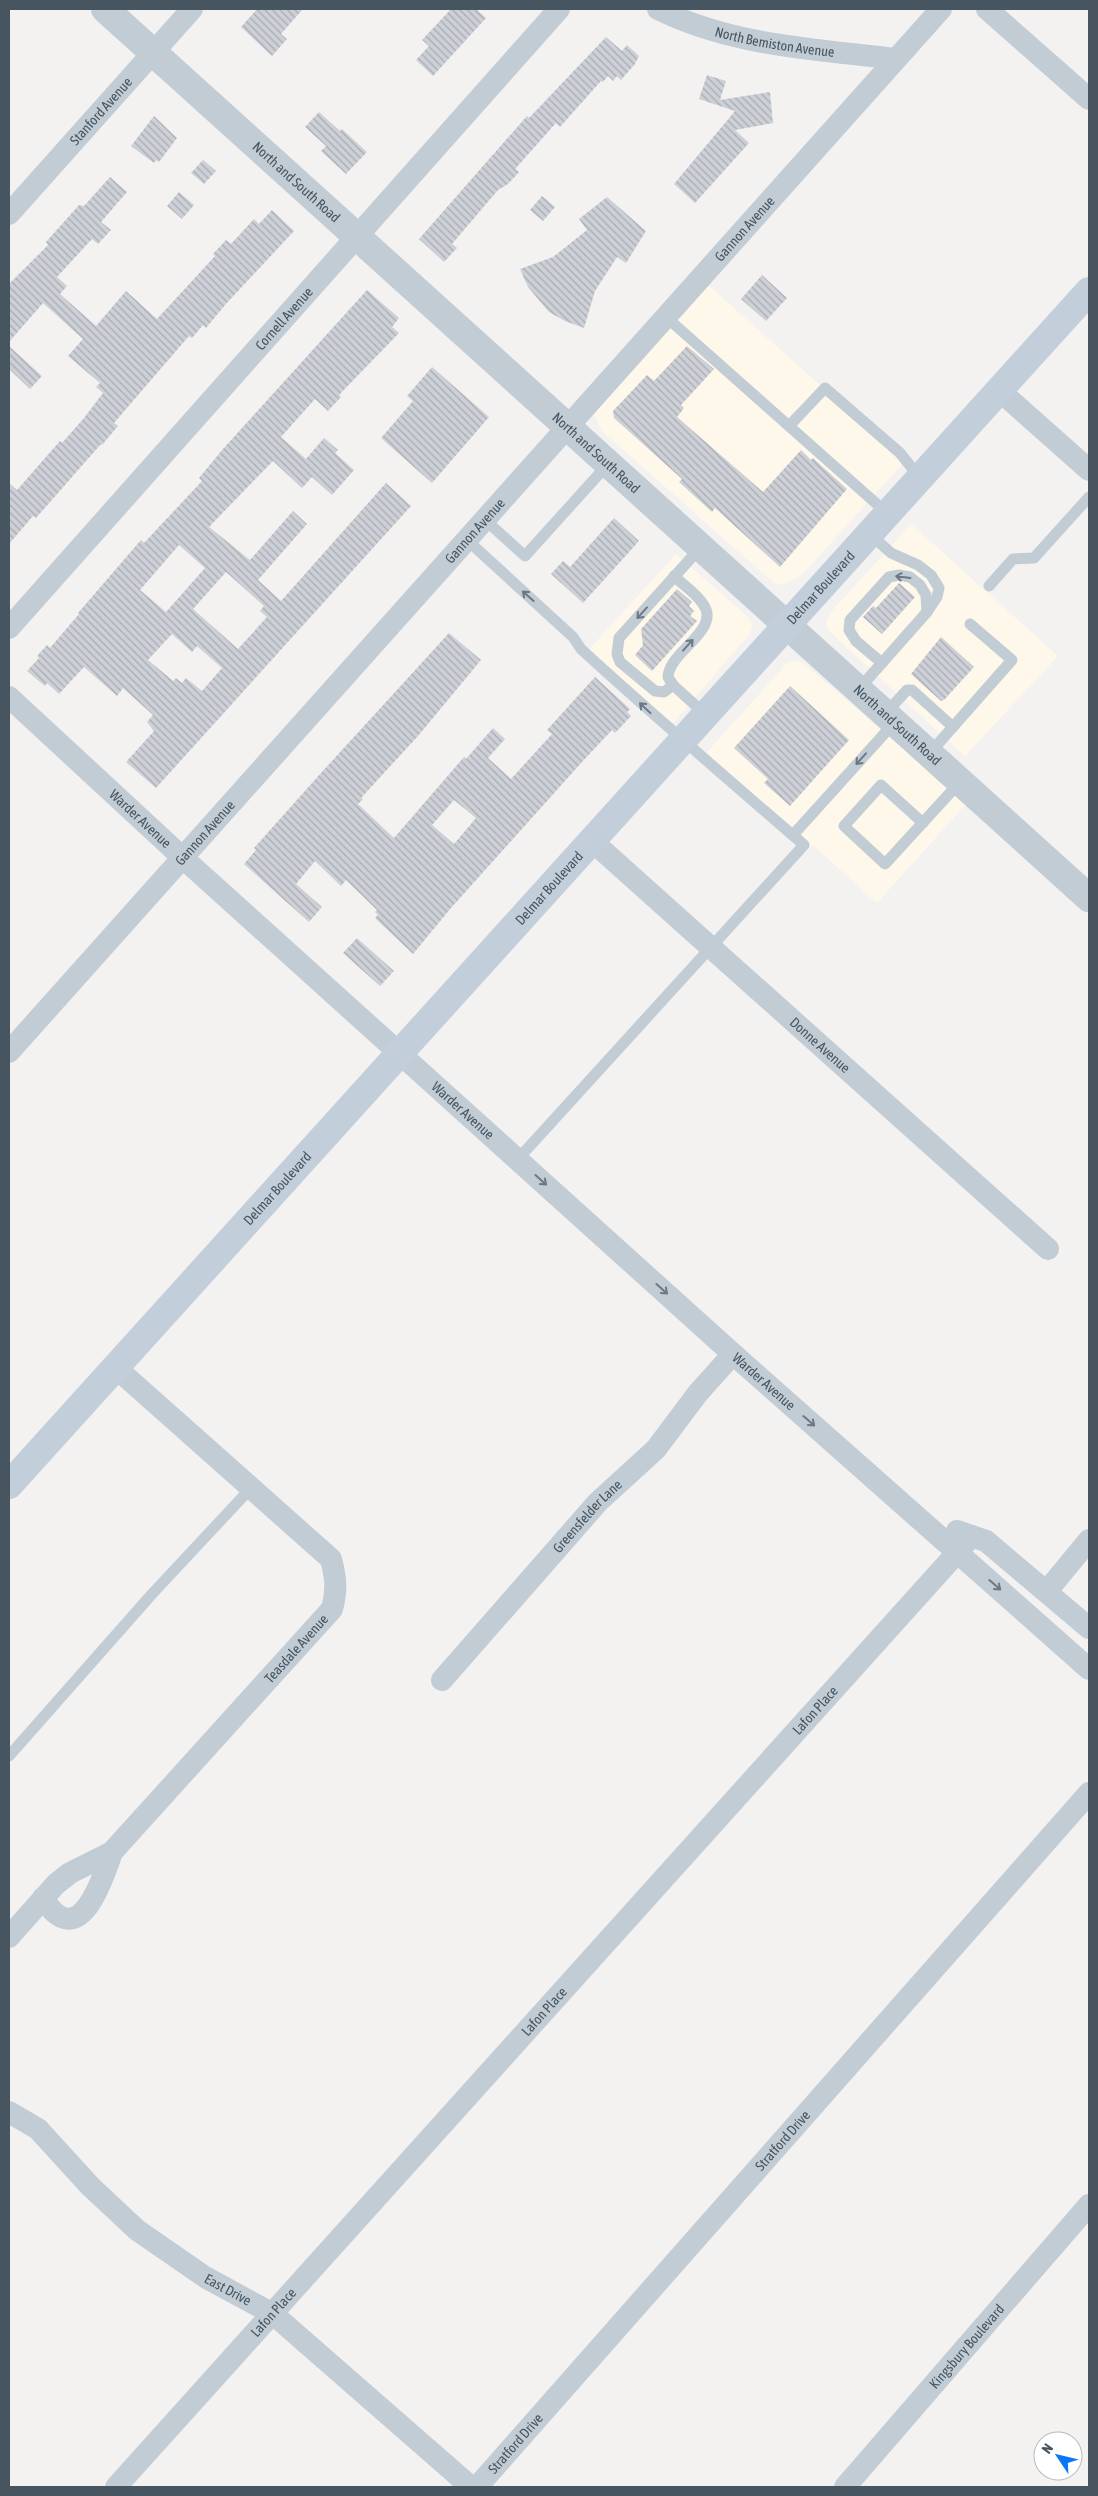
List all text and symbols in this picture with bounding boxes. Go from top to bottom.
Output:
street label: North Bemiston Avenue [713,23,835,60]
street label: Stanford Avenue [67,74,135,148]
street label: North and South Road [249,138,343,226]
street label: Gannon Avenue [711,193,778,265]
street label: Cornell Avenue [252,284,316,353]
street label: North and South Road [549,409,643,496]
street label: Gannon Avenue [442,495,508,567]
street label: Delmar Boulevard [783,548,858,628]
one-way arrow [895,572,911,582]
one-way arrow [522,590,535,602]
one-way arrow [636,606,648,619]
one-way arrow [682,639,694,652]
street label: North and South Road [850,681,944,769]
one-way arrow [639,702,652,714]
one-way arrow [856,752,867,765]
street label: Warder Avenue [106,786,175,851]
street label: Gannon Avenue [172,797,238,869]
street label: Delmar Boulevard [512,848,586,928]
street label: Donne Avenue [787,1014,853,1076]
street label: Warder Avenue [429,1078,497,1143]
street label: Delmar Boulevard [240,1148,315,1228]
one-way arrow [534,1174,547,1186]
one-way arrow [655,1283,668,1295]
street label: Warder Avenue [729,1349,799,1413]
one-way arrow [802,1415,815,1426]
street label: Greensfelder Lane [549,1476,625,1556]
one-way arrow [988,1579,1001,1590]
street label: Teasdale Avenue [261,1611,331,1686]
street label: Lafon Place [789,1683,841,1738]
street label: Lafon Place [518,1984,570,2039]
street label: Stratford Drive [752,2107,813,2174]
street label: East Drive [202,2270,254,2309]
street label: Lafon Place [247,2285,299,2340]
street label: Kingsbury Boulevard [926,2301,1007,2392]
street label: Stratford Drive [485,2410,546,2477]
north arrow [1033,2431,1083,2481]
text: N [1038,2441,1056,2457]

